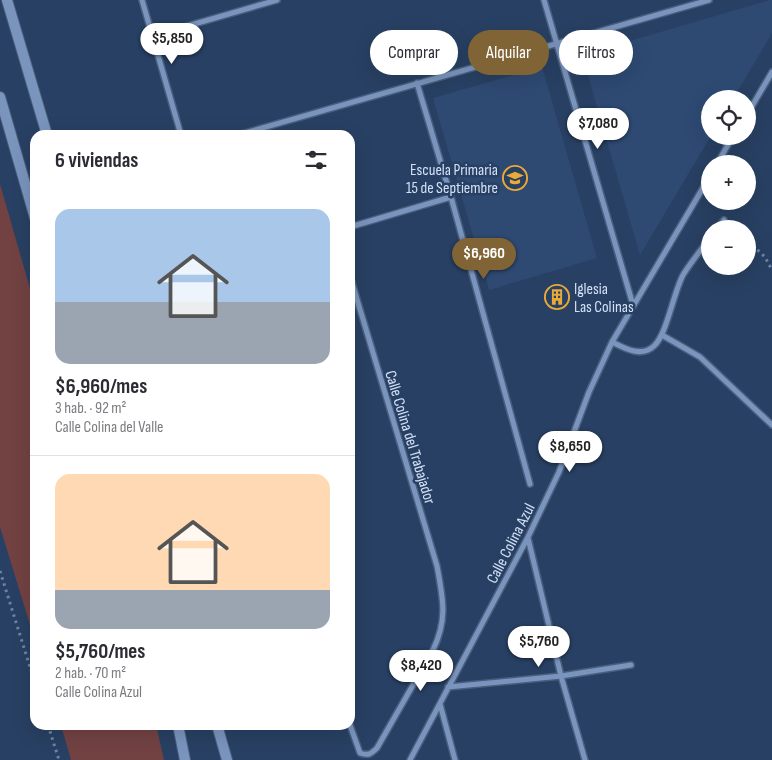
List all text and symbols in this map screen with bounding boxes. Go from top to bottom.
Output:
pin: $5,850 [131,22,213,65]
text: $5,850 [151,29,193,48]
chip: Comprar [370,30,458,75]
chip: Alquilar [468,30,549,75]
chip: Filtros [559,30,633,75]
map controls [701,90,756,275]
button: locate [701,90,756,145]
pin: $7,080 [557,108,639,150]
text: $7,080 [578,114,618,133]
icon: filters [302,146,330,174]
text: 6 viviendas [55,148,138,173]
button: + [701,155,756,210]
place label: Escuela Primaria 15 de Septiembre [406,161,498,198]
school or university icon: Escuela Primaria 15 de Septiembre [502,165,528,191]
button: − [701,220,756,275]
pin: $6,960 [443,238,525,280]
icon: home [148,241,238,331]
text: $6,960 [463,244,505,263]
place label: Iglesia Las Colinas [574,280,634,317]
building icon: Iglesia Las Colinas [544,284,570,310]
street label: Calle Colina del Trabajador [380,368,439,507]
text: $6,960/mes [55,374,147,399]
text: 3 hab. · 92 m² [55,399,127,418]
text: Calle Colina del Valle [55,418,164,437]
pin: $8,650 [529,430,611,473]
text: $8,650 [549,437,591,456]
street label: Calle Colina Azul [483,501,540,587]
icon: home [148,507,238,597]
pin: $5,760 [498,626,580,668]
text: $5,760 [519,632,559,651]
text: $5,760/mes [55,639,145,664]
pin: $8,420 [380,650,462,692]
text: $8,420 [400,656,442,675]
text: 2 hab. · 70 m² [55,664,126,683]
text: Calle Colina Azul [55,683,142,702]

